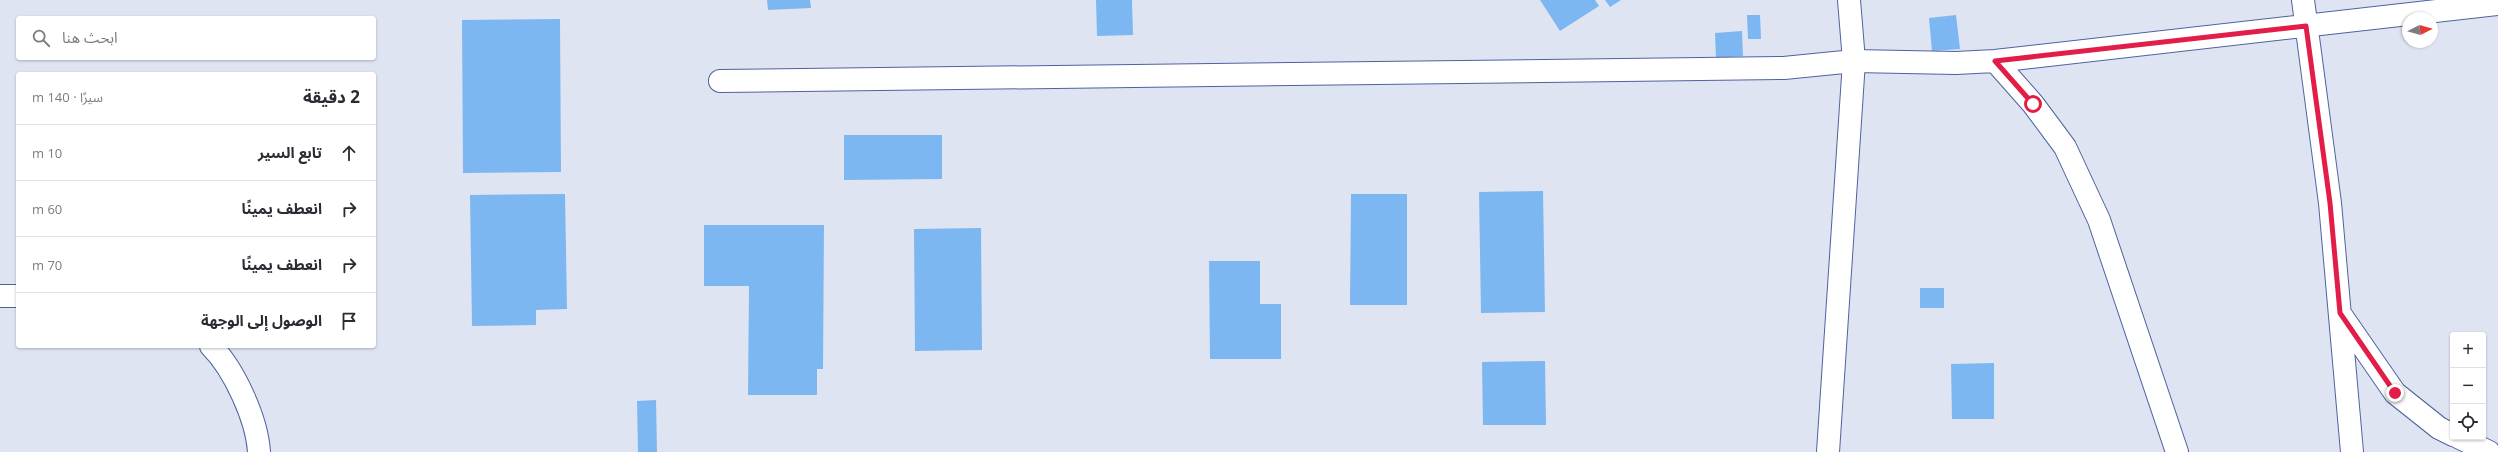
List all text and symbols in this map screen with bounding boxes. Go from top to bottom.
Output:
north arrow [2402,12,2438,48]
search box [16,16,376,60]
icon: search [30,27,52,49]
text: ابحث هنا [62,27,118,47]
text: 2 دقيقة [303,85,360,108]
text: سيرًا · 140 m [32,88,103,106]
route start [2024,95,2042,113]
text: تابع السير [258,142,322,162]
icon: ahead [338,142,360,164]
text: 10 m [32,144,62,162]
text: انعطف يمينًا [241,198,322,218]
icon: right [338,198,360,220]
text: 60 m [32,200,62,218]
text: انعطف يمينًا [241,254,322,274]
icon: right [338,254,360,276]
text: 70 m [32,256,62,274]
text: الوصول إلى الوجهة [201,310,322,330]
icon: arrive [338,310,360,332]
map controls [2450,332,2486,440]
button: + [2450,332,2486,368]
button: − [2450,368,2486,404]
route end [2386,384,2404,402]
button: locate [2450,404,2486,440]

